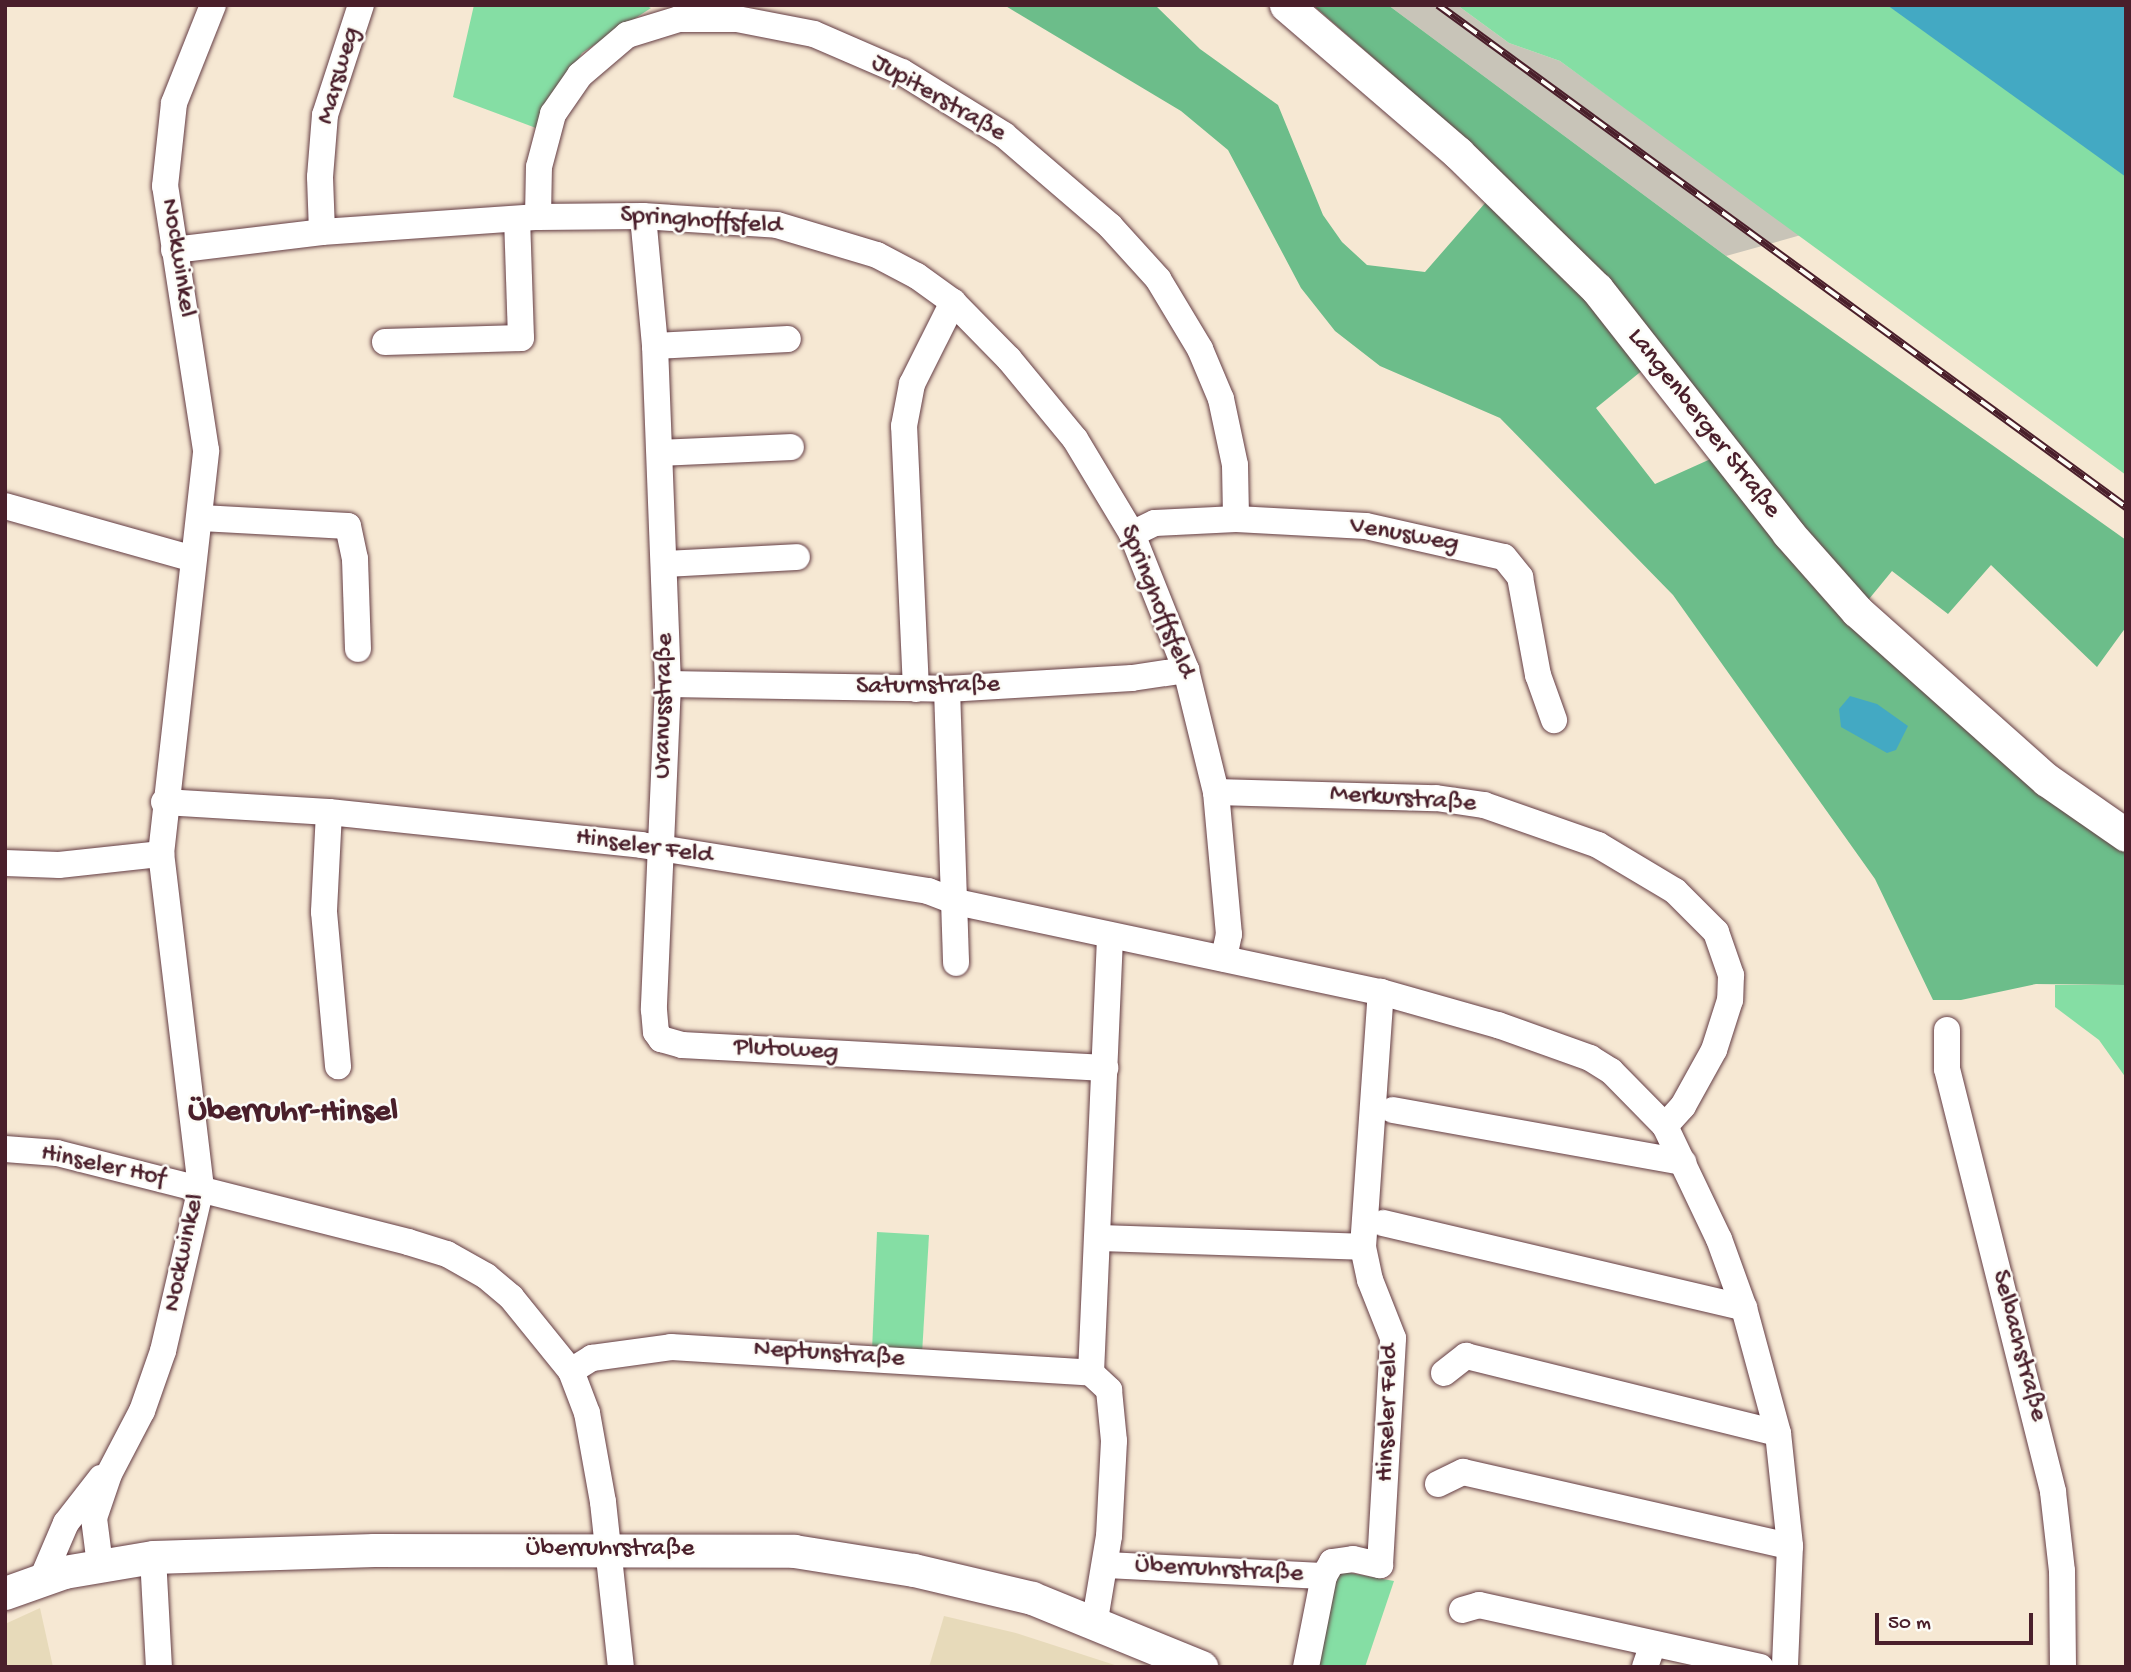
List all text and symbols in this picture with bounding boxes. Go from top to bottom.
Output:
street label: Marsweg [311,24,369,128]
street label: Jupiterstraße [865,48,1011,150]
street label: Nockwinkel [152,196,202,320]
street label: Springhoffsfeld [619,201,783,243]
street label: Langenberger Straße [1619,323,1787,525]
street label: Venusweg [1347,511,1461,561]
street label: Springhoffsfeld [1111,521,1201,683]
street label: Uranusstraße [648,633,682,779]
street label: Saturnstraße [856,670,1000,704]
street label: Merkurstraße [1329,779,1477,821]
street label: Hinseler Feld [573,823,715,873]
street label: Plutoweg [733,1033,839,1069]
district label: Überruhr-Hinsel [188,1094,398,1134]
street label: Hinseler Hof [38,1139,168,1195]
street label: Nockwinkel [157,1191,213,1315]
street label: Selbachstraße [1983,1267,2053,1425]
street label: Neptunstraße [752,1334,906,1376]
street label: Hinseler Feld [1371,1343,1407,1483]
street label: Überruhrstraße [526,1534,694,1566]
street label: Überruhrstraße [1134,1551,1304,1591]
scale bar [1879,1598,2036,1642]
text: 50 m [1888,1612,1931,1637]

